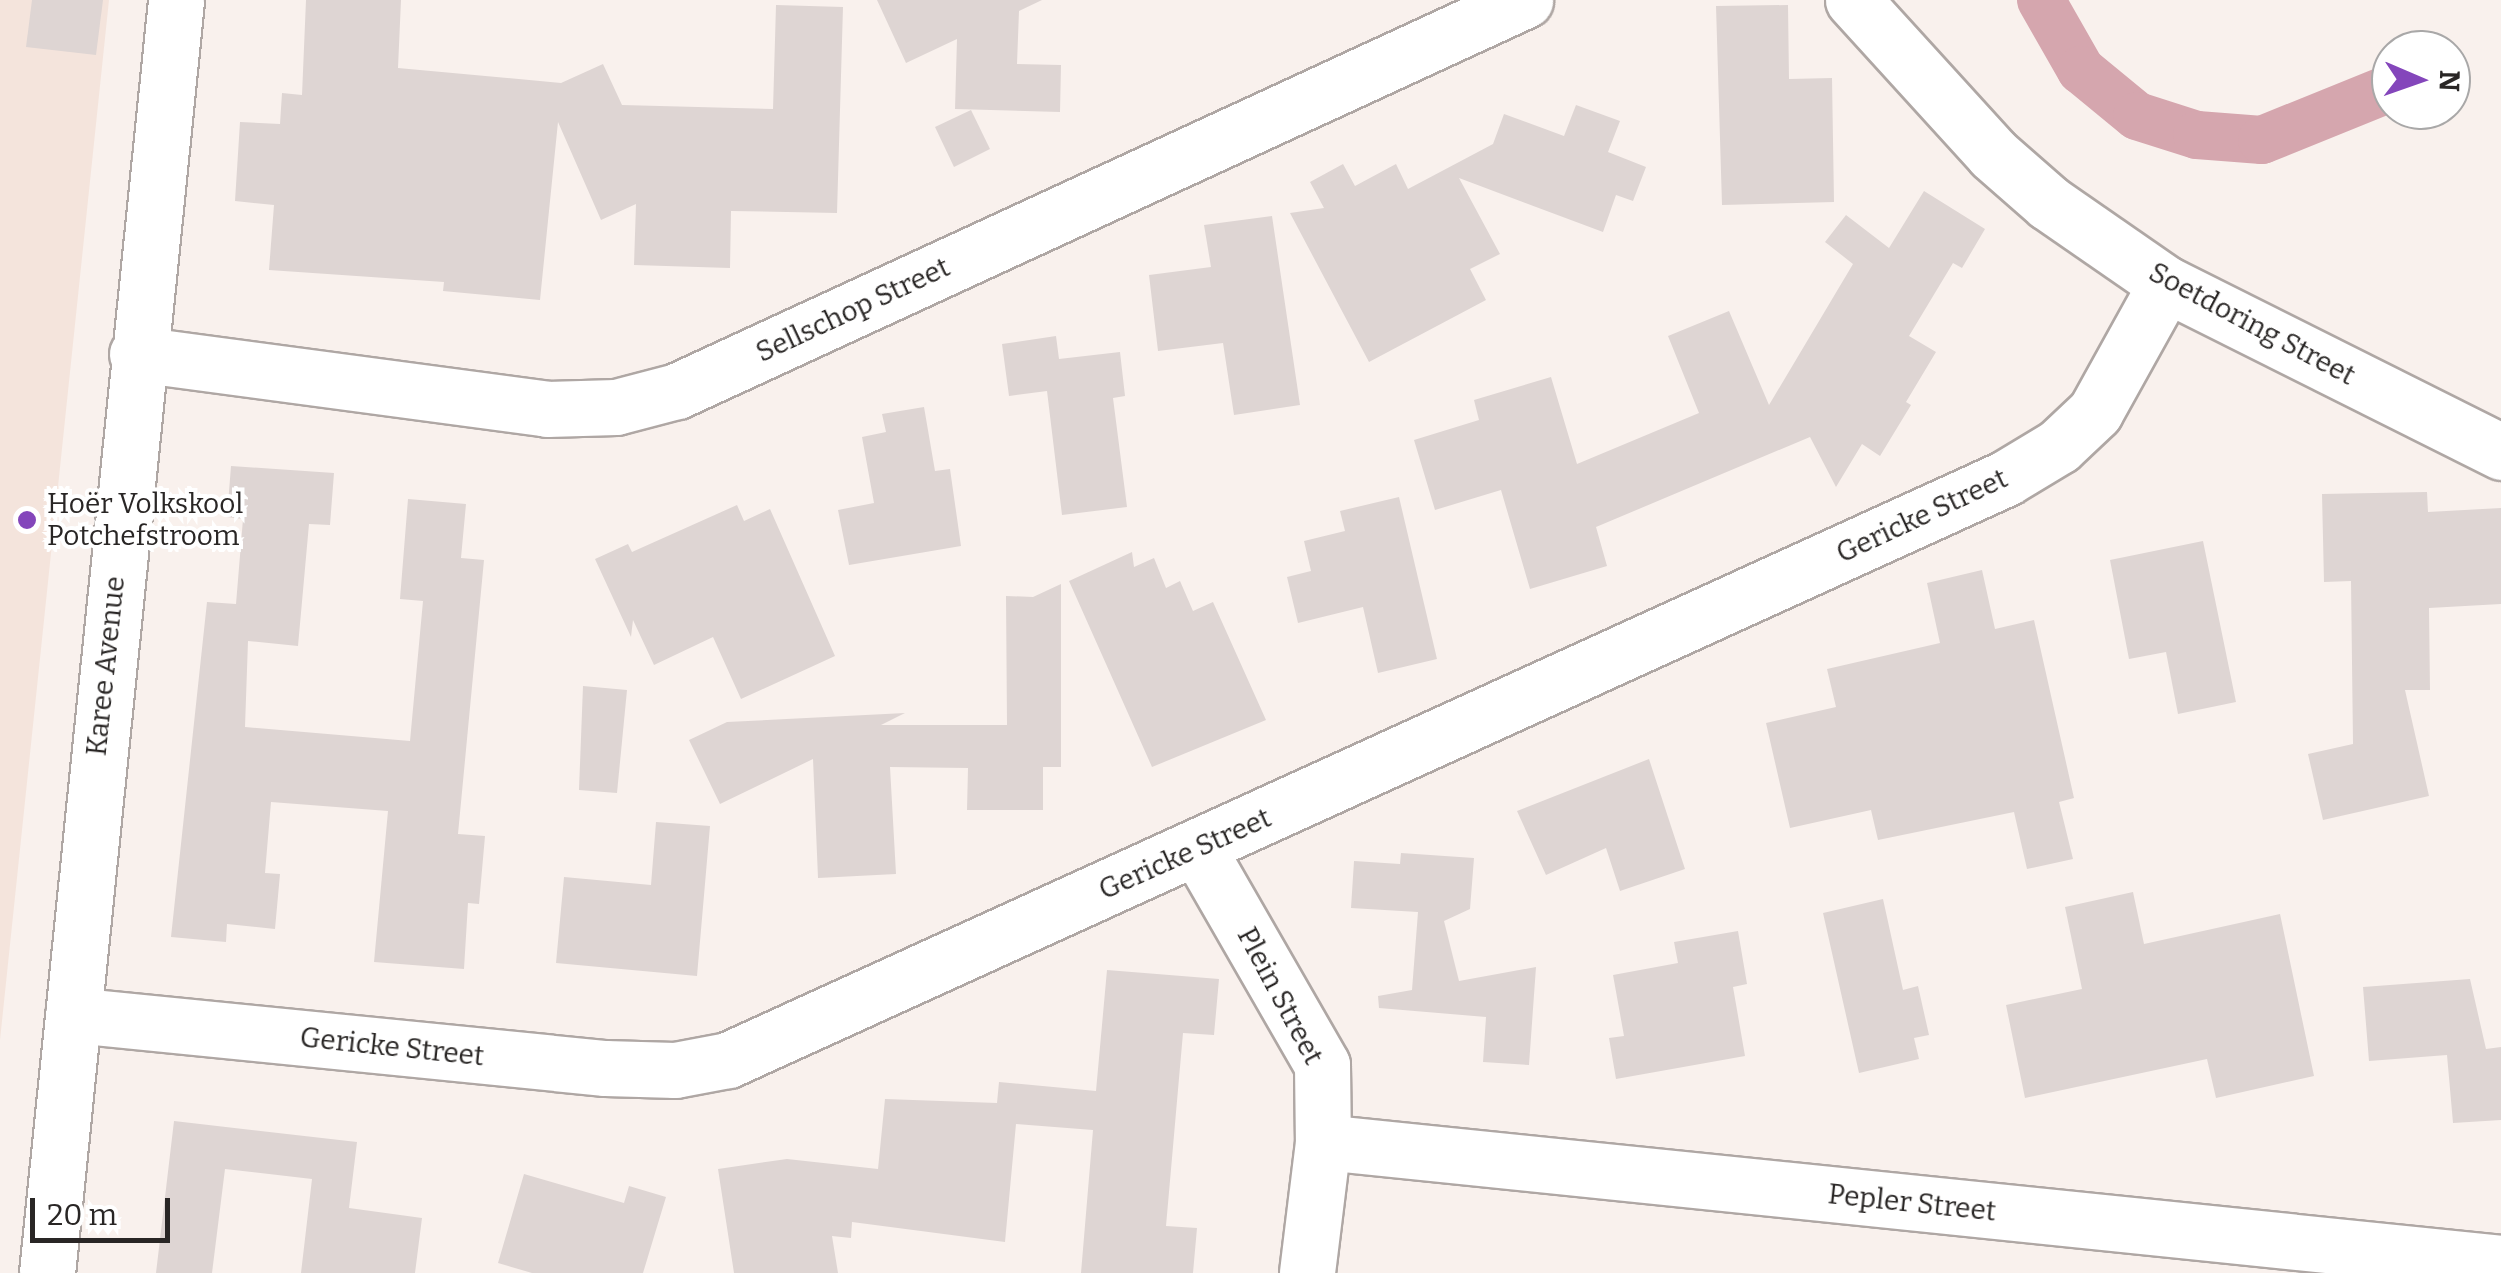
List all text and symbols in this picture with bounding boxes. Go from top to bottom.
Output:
north arrow [2371,30,2471,130]
text: N [2433,70,2466,92]
street label: Sellschop Street [751,250,955,370]
street label: Soetdoring Street [2143,255,2361,393]
street label: Gericke Street [1831,462,2013,570]
place label: Hoër Volkskool Potchefstroom [47,487,243,553]
marker: Hoër Volkskool Potchefstroom [16,509,38,531]
street label: Karee Avenue [80,575,132,757]
street label: Gericke Street [1094,801,1276,907]
street label: Plein Street [1230,922,1330,1070]
street label: Gericke Street [298,1021,486,1073]
street label: Pepler Street [1826,1177,1998,1229]
scale bar [35,1178,175,1240]
text: 20 m [47,1197,117,1233]

